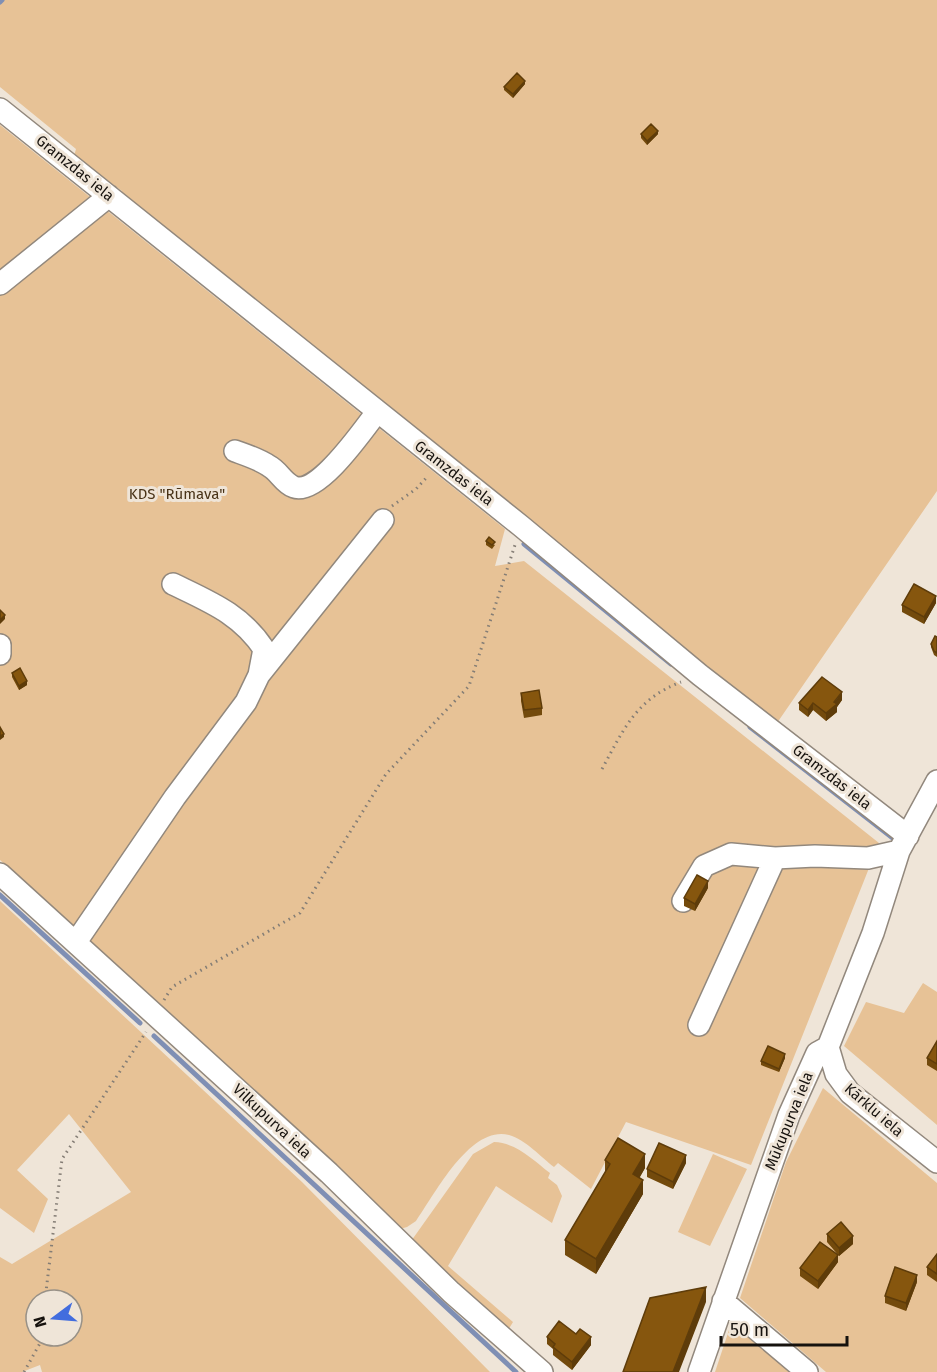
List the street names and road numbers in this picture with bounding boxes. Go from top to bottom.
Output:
street label: Gramzdas iela [32,131,118,205]
street label: Gramzdas iela [411,437,497,509]
street label: Gramzdas iela [789,741,875,813]
street label: Mūkupurva iela [761,1069,817,1173]
street label: Kārklu iela [841,1079,907,1141]
street label: Vilkupurva iela [229,1080,315,1162]

